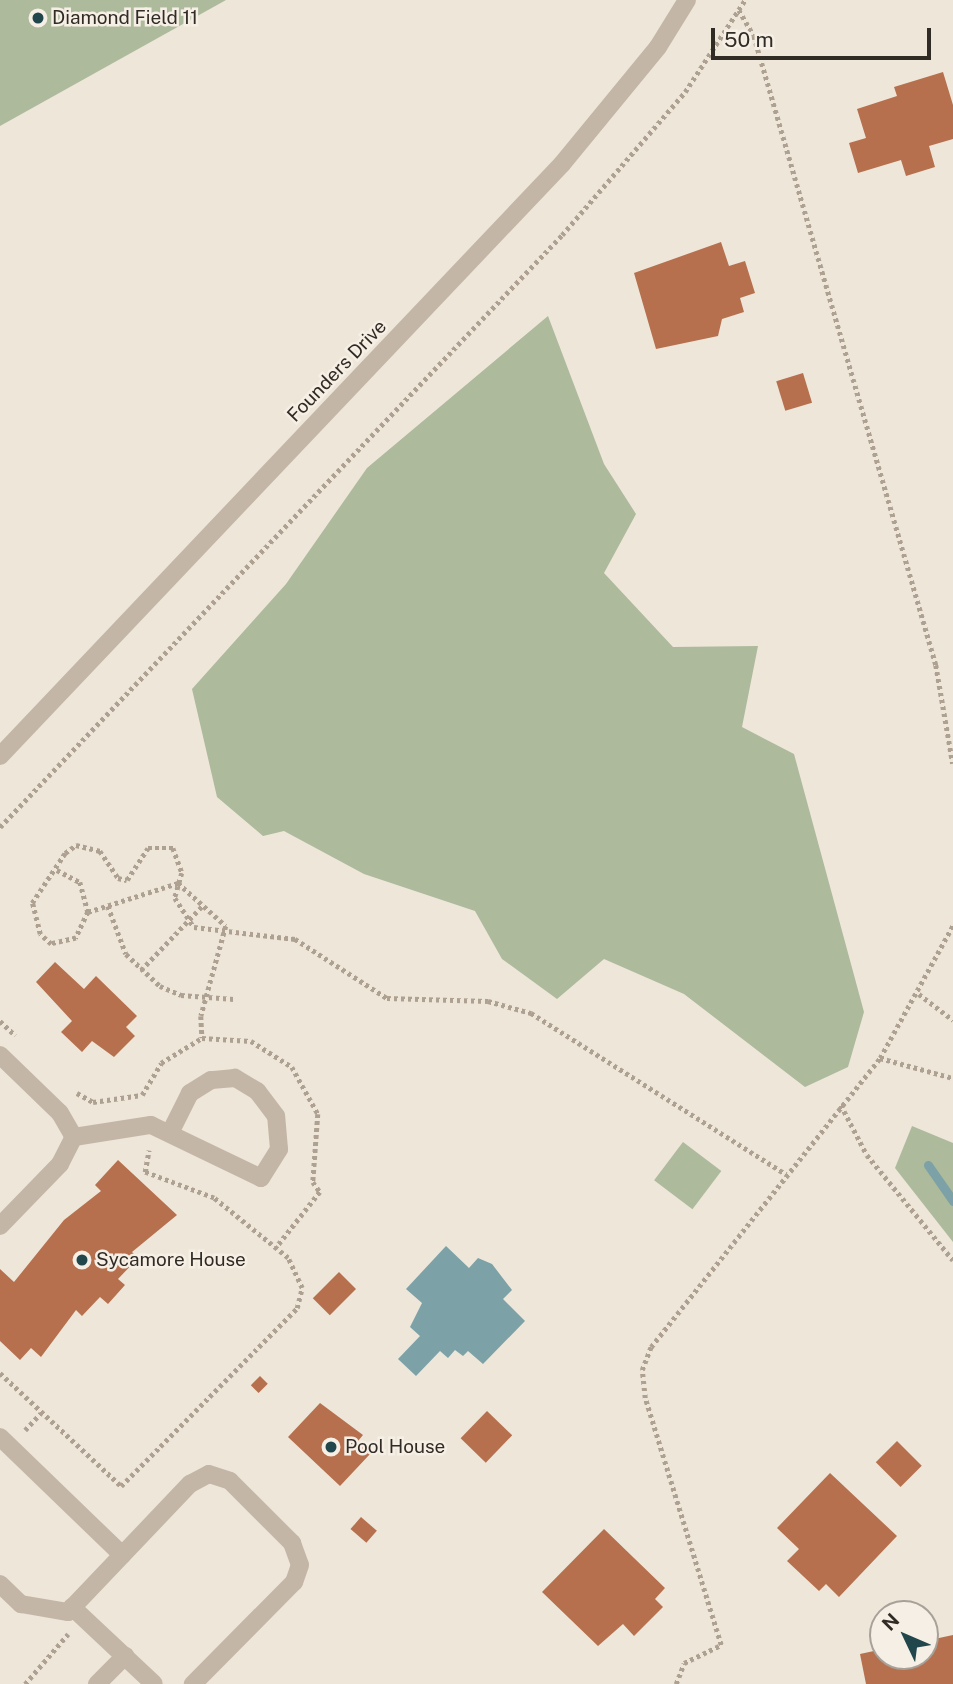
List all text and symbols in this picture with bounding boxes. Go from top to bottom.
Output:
place label: Diamond Field 11 [52,7,198,29]
marker: Diamond Field 11 [30,10,46,26]
scale bar [715,14,936,58]
text: 50 m [724,27,774,52]
street label: Founders Drive [283,315,391,427]
place label: Sycamore House [96,1249,246,1271]
marker: Sycamore House [74,1252,90,1268]
place label: Pool House [345,1436,445,1458]
marker: Pool House [323,1439,339,1455]
north arrow [869,1600,939,1670]
text: N [877,1609,903,1635]

